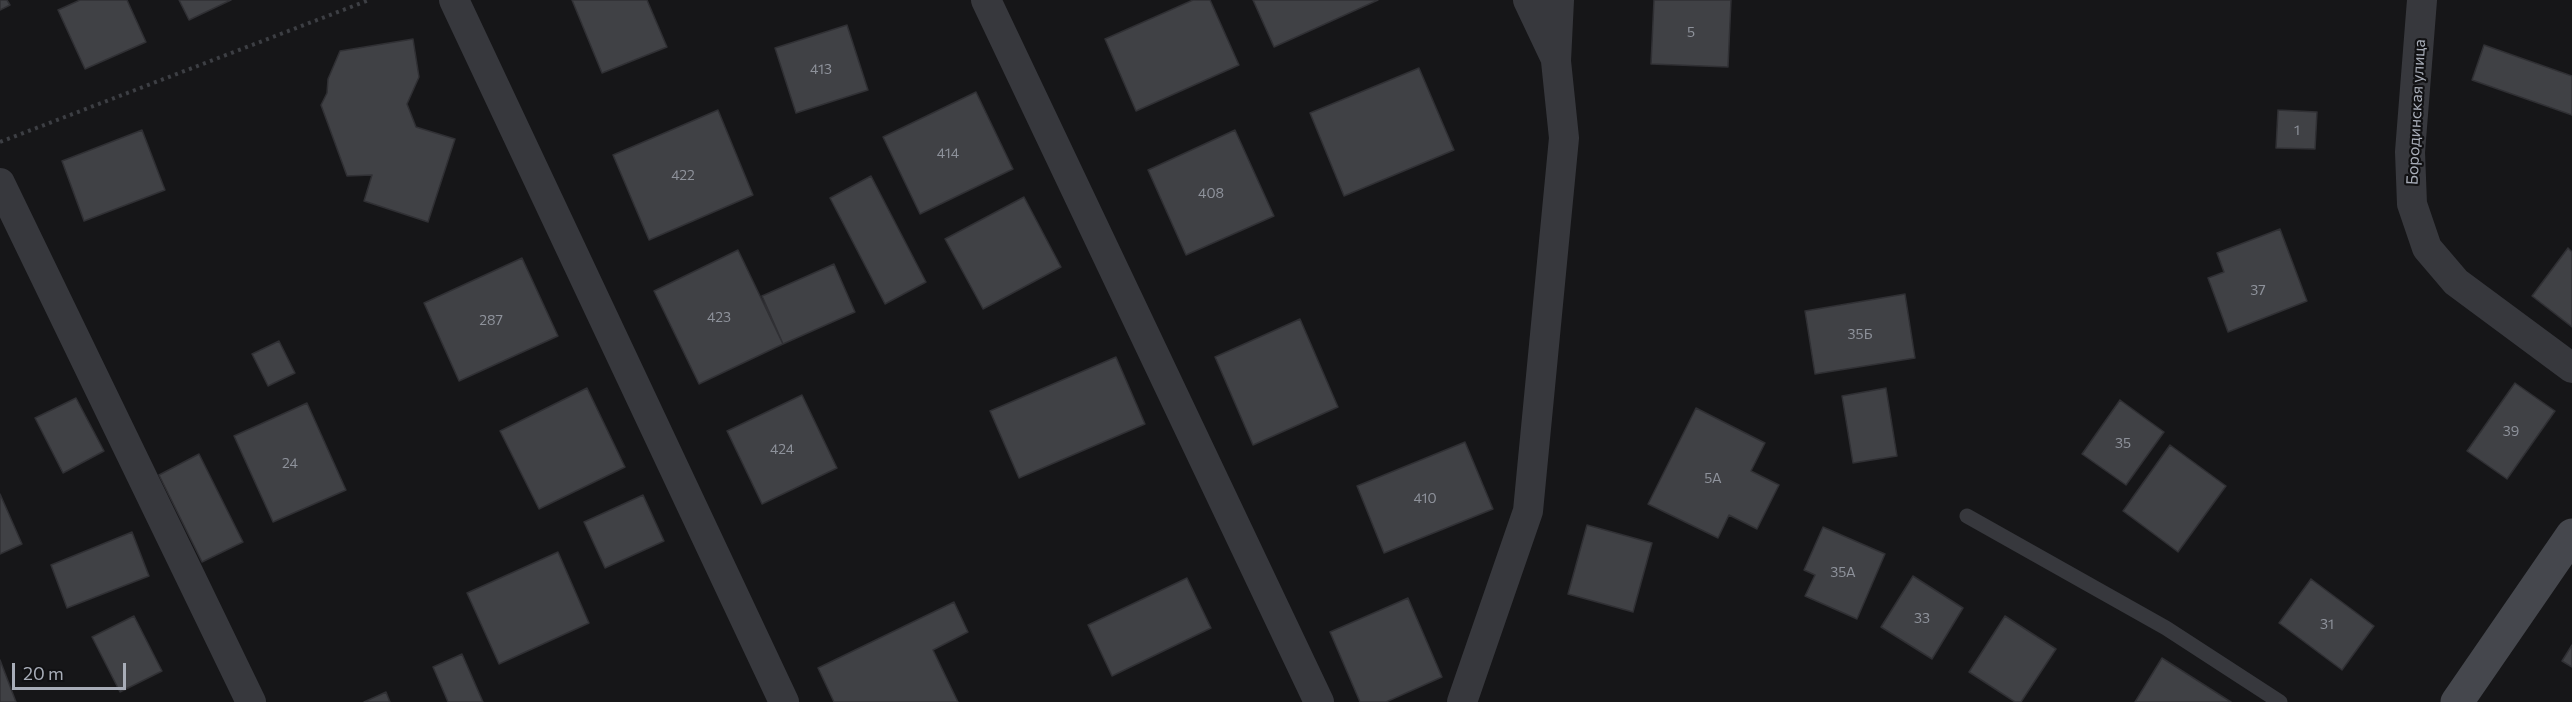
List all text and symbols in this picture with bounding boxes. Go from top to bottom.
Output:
house number: 5 [1687,24,1695,40]
street label: Бородинская улица [2403,39,2429,185]
house number: 413 [810,61,832,77]
house number: 1 [2294,122,2300,138]
house number: 414 [937,145,959,161]
house number: 422 [671,167,695,183]
house number: 408 [1198,185,1224,201]
house number: 37 [2250,282,2266,298]
house number: 423 [707,309,731,325]
house number: 287 [479,312,503,328]
house number: 35Б [1848,326,1872,342]
house number: 39 [2503,423,2519,439]
house number: 35 [2115,435,2131,451]
house number: 424 [770,441,794,457]
house number: 24 [282,455,298,471]
house number: 5А [1704,470,1722,486]
house number: 410 [1413,490,1437,506]
house number: 35А [1830,564,1856,580]
house number: 33 [1914,610,1930,626]
house number: 31 [2320,616,2334,632]
scale bar [15,651,129,689]
text: 20 m [23,662,64,684]

